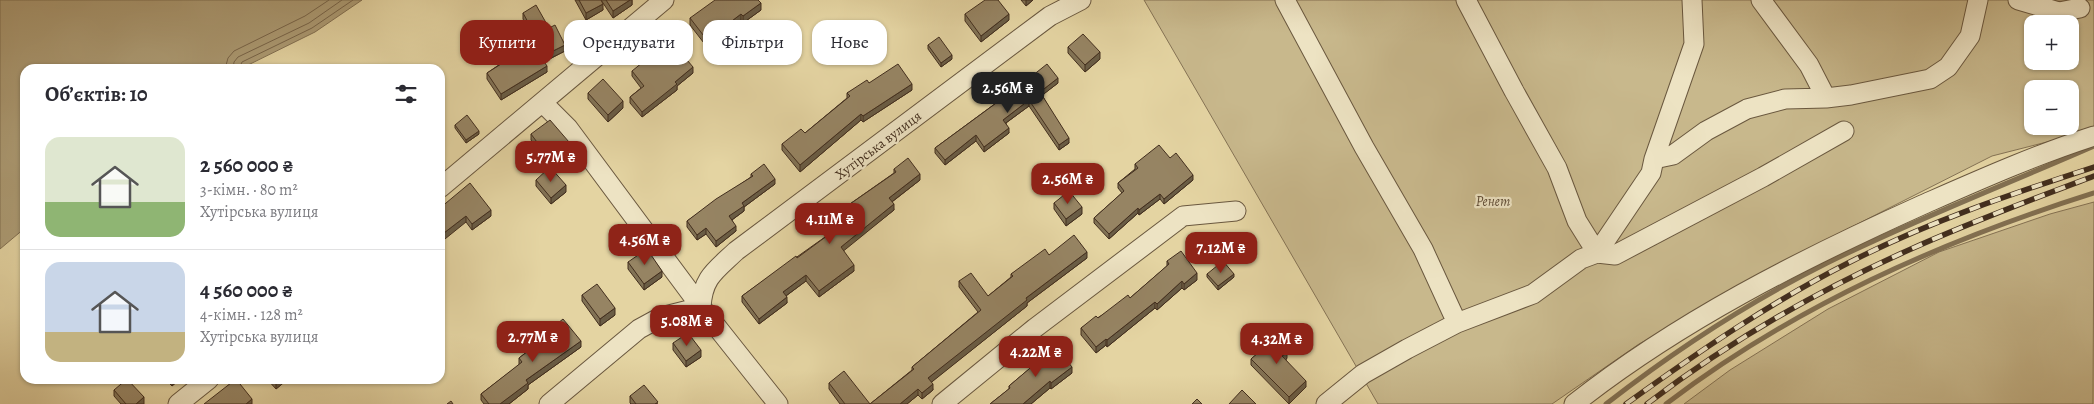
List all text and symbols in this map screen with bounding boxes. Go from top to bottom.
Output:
map controls [2024,15,2079,135]
button: + [2024,15,2079,70]
chip: Купити [460,20,554,65]
chip: Орендувати [564,20,693,65]
chip: Фільтри [703,20,802,65]
chip: Нове [812,20,887,65]
pin: 2.56M ₴ [962,72,1054,114]
text: 2.56M ₴ [982,77,1034,99]
text: Об’єктів: 10 [45,80,148,108]
icon: filters [392,80,420,108]
button: − [2024,80,2079,135]
street label: Хутірська вулиця [831,106,926,184]
pin: 5.77M ₴ [505,140,597,183]
text: 5.77M ₴ [526,146,576,168]
text: 2 560 000 ₴ [200,151,293,179]
icon: home [85,157,145,217]
pin: 2.56M ₴ [1022,162,1114,205]
text: 2.56M ₴ [1042,168,1094,190]
text: 3-кімн. · 80 m² [200,179,298,201]
park label: Ренет [1476,192,1510,211]
text: Хутірська вулиця [200,201,319,223]
pin: 4.11M ₴ [784,202,876,245]
text: 4.11M ₴ [806,208,854,230]
pin: 4.56M ₴ [599,224,691,266]
text: 4.56M ₴ [619,229,671,251]
pin: 7.12M ₴ [1175,232,1267,274]
text: 7.12M ₴ [1196,237,1246,259]
text: 4 560 000 ₴ [200,276,293,304]
icon: home [85,282,145,342]
text: 4-кімн. · 128 m² [200,304,303,326]
pin: 5.08M ₴ [641,304,733,347]
text: 5.08M ₴ [661,310,713,332]
pin: 2.77M ₴ [487,320,579,363]
pin: 4.32M ₴ [1231,322,1323,365]
text: Хутірська вулиця [200,326,319,348]
text: 2.77M ₴ [508,326,558,348]
text: 4.32M ₴ [1251,328,1303,350]
pin: 4.22M ₴ [990,336,1082,378]
text: 4.22M ₴ [1010,341,1062,363]

